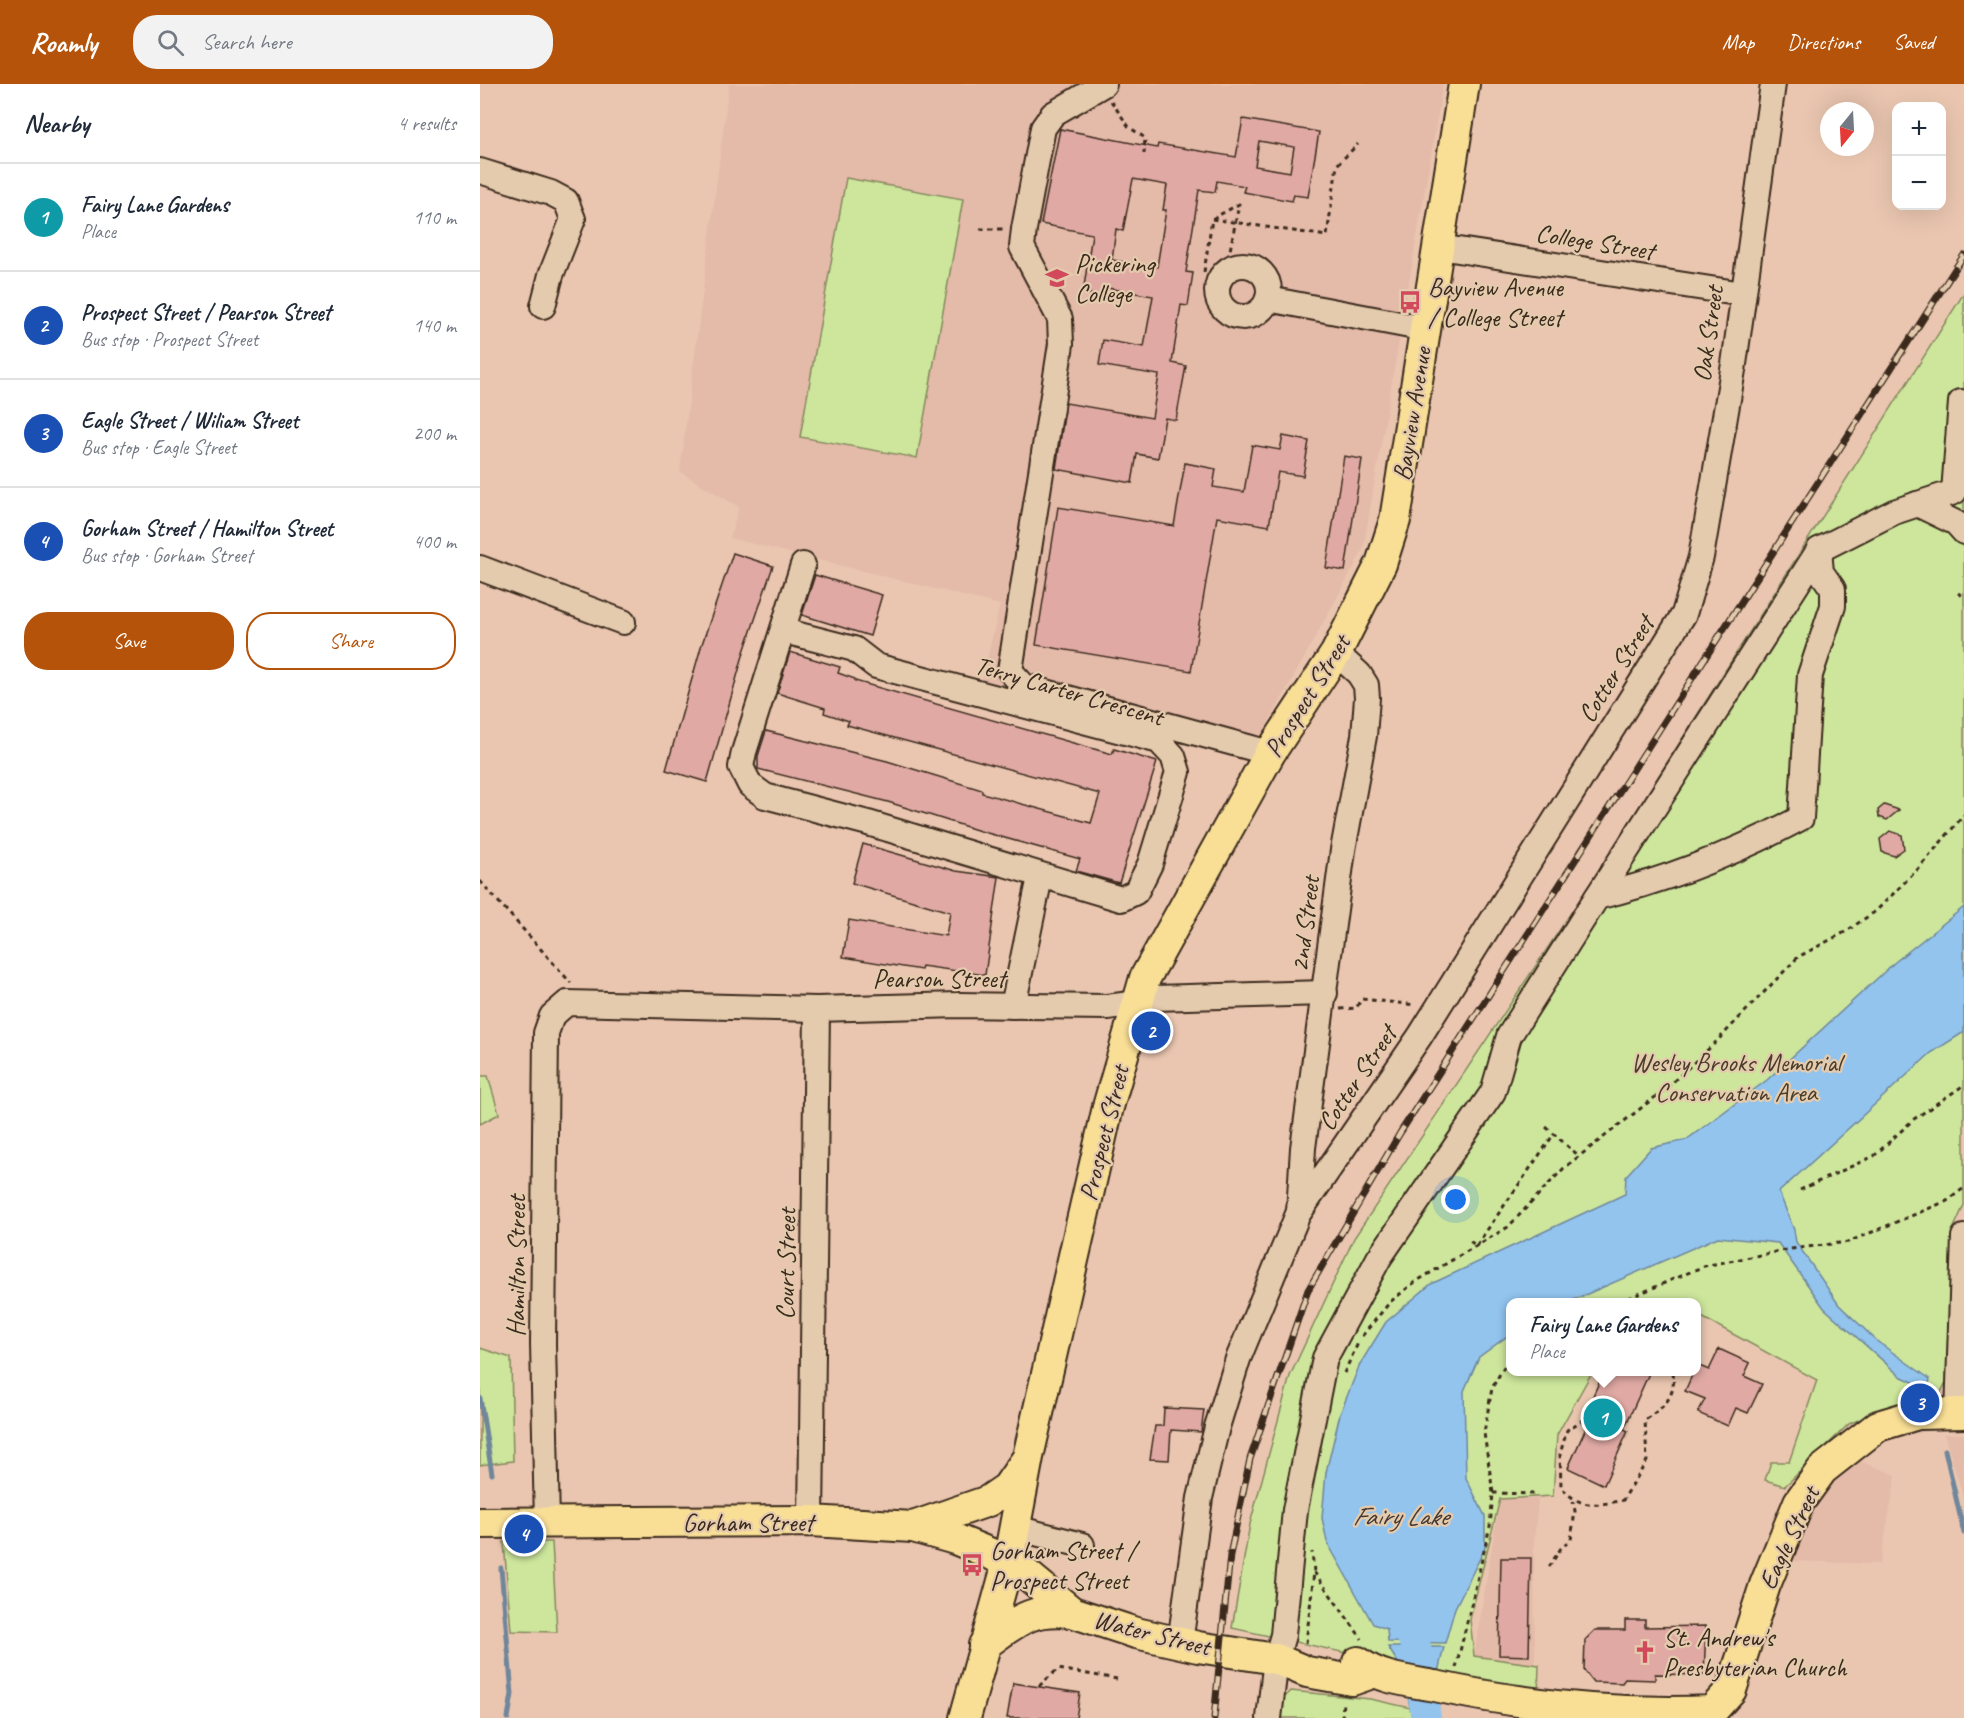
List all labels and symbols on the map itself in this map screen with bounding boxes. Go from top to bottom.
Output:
north arrow [1820,102,1874,156]
street label: College Street [1534,216,1660,268]
place label: Pickering College [1075,247,1156,310]
school or university icon: Pickering College [1044,265,1070,291]
place label: Bayview Avenue / College Street [1428,271,1566,334]
street label: Oak Street [1685,282,1731,384]
bus stop icon: Bayview Avenue / College Street [1397,289,1423,315]
street label: Bayview Avenue [1385,343,1439,483]
street label: Cotter Street [1570,607,1663,728]
street label: Prospect Street [1256,627,1359,763]
street label: Terry Carter Crescent [971,648,1169,734]
street label: 2nd Street [1283,872,1328,974]
street label: Pearson Street [873,962,1009,995]
pin: 2 [1132,1008,1170,1054]
street label: Cotter Street [1310,1016,1406,1137]
park label: Wesley Brooks Memorial Conservation Area [1631,1046,1846,1109]
street label: Prospect Street [1071,1060,1137,1204]
your location [1441,1185,1470,1214]
street label: Hamilton Street [500,1193,533,1337]
street label: Court Street [769,1206,804,1320]
pin: 3 [1900,1380,1940,1426]
pin: 1 [1584,1396,1622,1440]
street label: Eagle Street [1751,1479,1828,1595]
water label: Fairy Lake [1353,1499,1452,1533]
street label: Gorham Street [683,1506,817,1539]
pin: 4 [504,1512,543,1556]
place label: Gorham Street / Prospect Street [990,1534,1141,1597]
bus stop icon: Gorham Street / Prospect Street [959,1552,985,1578]
street label: Water Street [1090,1603,1216,1664]
place label: St. Andrew's Presbyterian Church [1663,1621,1848,1684]
church icon: St. Andrew's Presbyterian Church [1632,1639,1658,1665]

